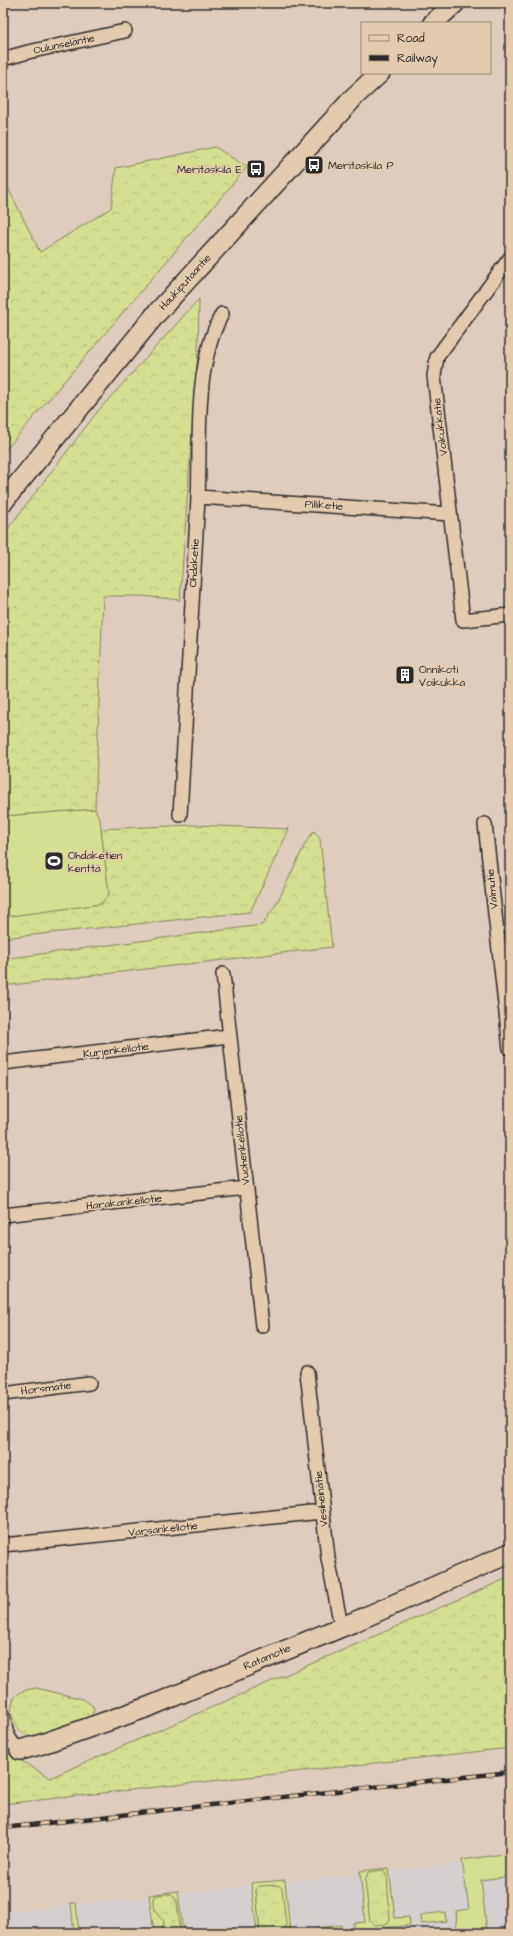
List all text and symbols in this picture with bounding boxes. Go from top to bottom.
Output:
legend [361,22,491,74]
street label: Oulunseläntie [32,30,96,58]
text: Road [397,30,425,47]
text: Railway [397,50,438,68]
bus stop icon: Meritaskila P [303,154,325,176]
bus stop icon: Meritaskila E [245,158,267,180]
place label: Meritaskila P [328,158,394,173]
place label: Meritaskila E [177,162,242,177]
street label: Haukiputaantie [156,251,214,313]
street label: Voikukkatie [429,397,451,457]
street label: Pilliketie [304,496,344,514]
street label: Ohdaketie [185,538,203,588]
place label: Onnikoti Voikukka [419,662,466,690]
building icon: Onnikoti Voikukka [394,664,416,686]
place label: Ohdaketien kenttä [68,848,123,876]
sports icon: Ohdaketien kenttä [43,850,65,872]
street label: Valmutie [482,868,502,910]
street label: Kurjenkellotie [82,1039,150,1061]
street label: Vuohenkellotie [231,1114,253,1186]
street label: Harakankellotie [85,1191,163,1213]
street label: Horsmatie [20,1377,72,1399]
street label: Vesiheinätie [311,1470,331,1528]
street label: Varsankellotie [128,1518,198,1540]
street label: Ratamotie [241,1640,293,1674]

